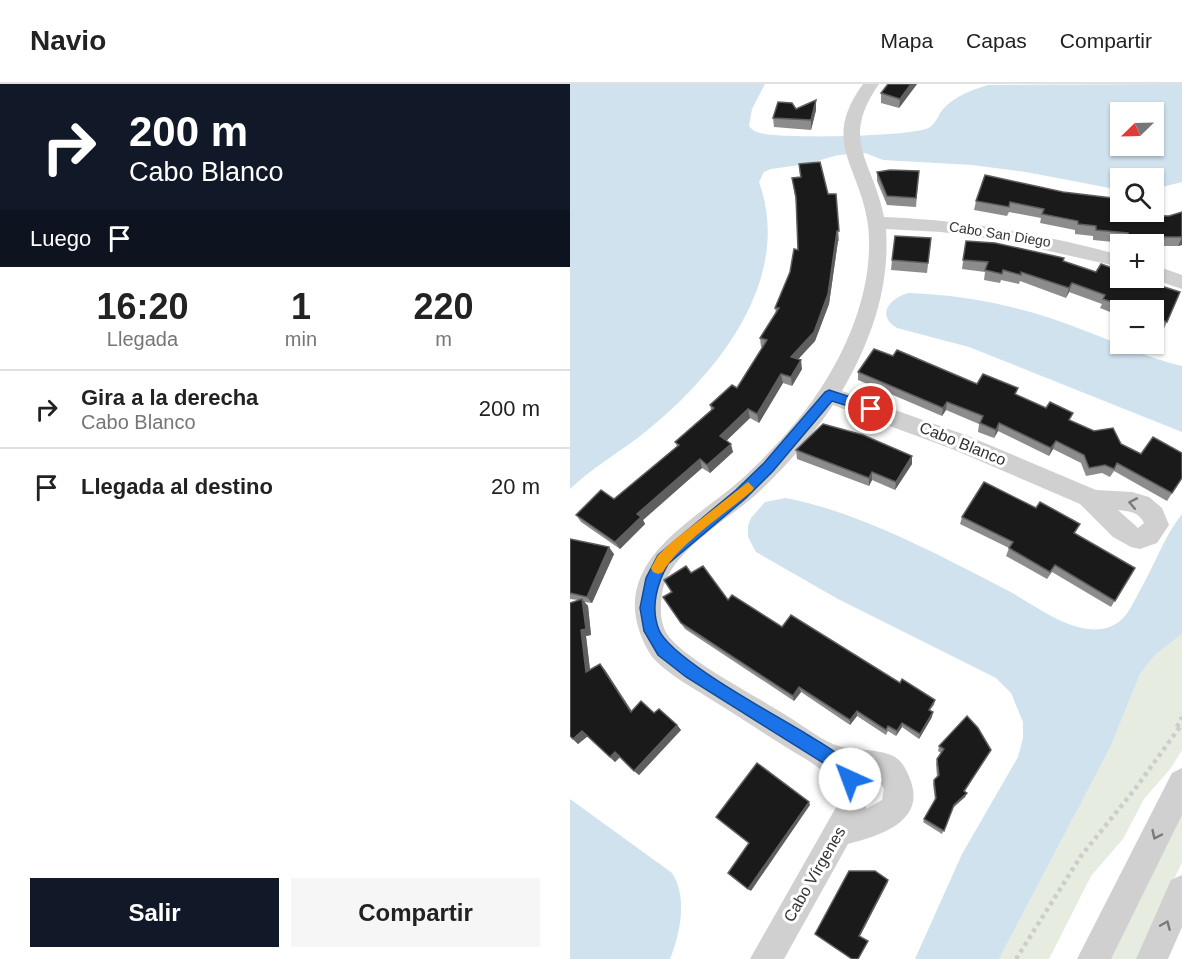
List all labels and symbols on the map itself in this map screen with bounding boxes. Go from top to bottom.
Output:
north arrow [1110,102,1164,156]
street label: Cabo San Diego [948,218,1052,250]
pin [845,383,896,434]
street label: Cabo Blanco [917,418,1009,469]
one-way arrow [1128,497,1138,510]
position arrow [818,747,882,811]
street label: Cabo Vírgenes [780,824,848,925]
one-way arrow [1151,828,1163,839]
one-way arrow [1159,920,1171,931]

